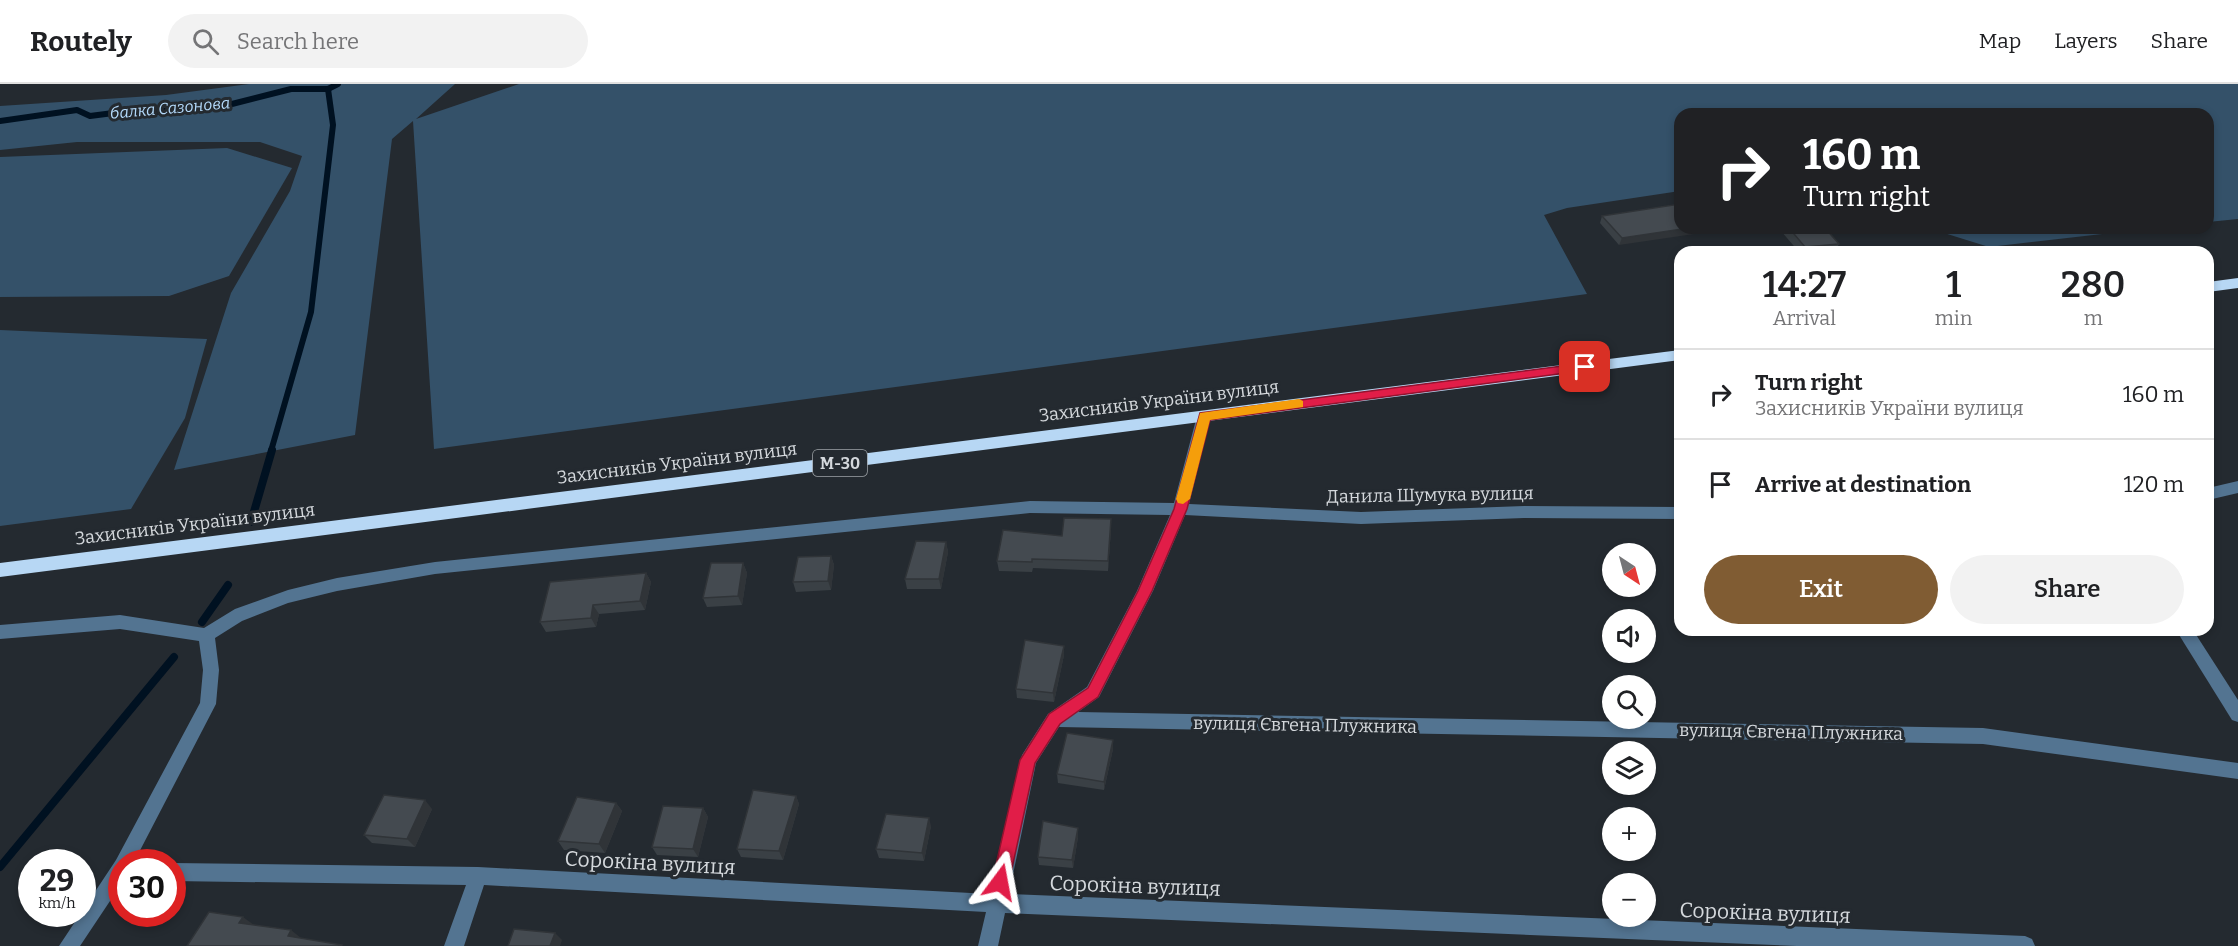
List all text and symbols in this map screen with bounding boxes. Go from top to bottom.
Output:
search box [168,14,588,68]
text: Routely [30,25,132,58]
icon: search [189,25,222,58]
text: Search here [237,28,359,55]
text: Map [1979,28,2021,54]
text: Layers [2054,28,2118,54]
text: Share [2151,28,2208,54]
water label: балка Сазонова [109,93,231,123]
text: 160 m [1803,130,1920,180]
icon: right [1704,132,1782,210]
text: Turn right [1803,181,1930,213]
text: 14:27 [1762,263,1846,307]
text: 1 [1946,263,1961,307]
text: 280 [2061,263,2126,307]
text: Arrival [1773,306,1836,330]
text: min [1935,306,1972,330]
text: m [2084,306,2103,330]
pin [1559,341,1610,392]
icon: arrive [1568,350,1601,383]
text: Turn right [1755,369,1863,396]
street label: Захисників України вулиця [1038,375,1280,427]
icon: right [1704,378,1737,411]
text: 160 m [2123,381,2184,408]
text: Захисників України вулиця [1755,396,2024,420]
street label: Захисників України вулиця [556,437,798,489]
road number: М-30 [813,450,867,476]
icon: arrive [1704,468,1737,501]
text: Arrive at destination [1755,471,1971,498]
text: 120 m [2124,471,2184,498]
street label: Данила Шумука вулиця [1326,482,1534,508]
street label: Захисників України вулиця [74,498,316,550]
north arrow [1602,543,1656,597]
map controls [1602,543,1656,927]
button: Exit [1704,555,1938,624]
button: Share [1950,555,2184,624]
button: sound [1602,609,1656,663]
button: search [1602,675,1656,729]
street label: вулиця Євгена Плужника [1193,712,1417,738]
street label: вулиця Євгена Плужника [1679,719,1903,745]
button: layers [1602,741,1656,795]
button: + [1602,807,1656,861]
street label: Сорокіна вулиця [564,846,736,880]
speed limit sign: 30 [108,849,186,927]
position arrow [968,850,1032,914]
text: 29 [40,863,74,899]
street label: Сорокіна вулиця [1049,870,1221,902]
button: − [1602,873,1656,927]
text: km/h [38,894,76,912]
street label: Сорокіна вулиця [1679,897,1851,929]

